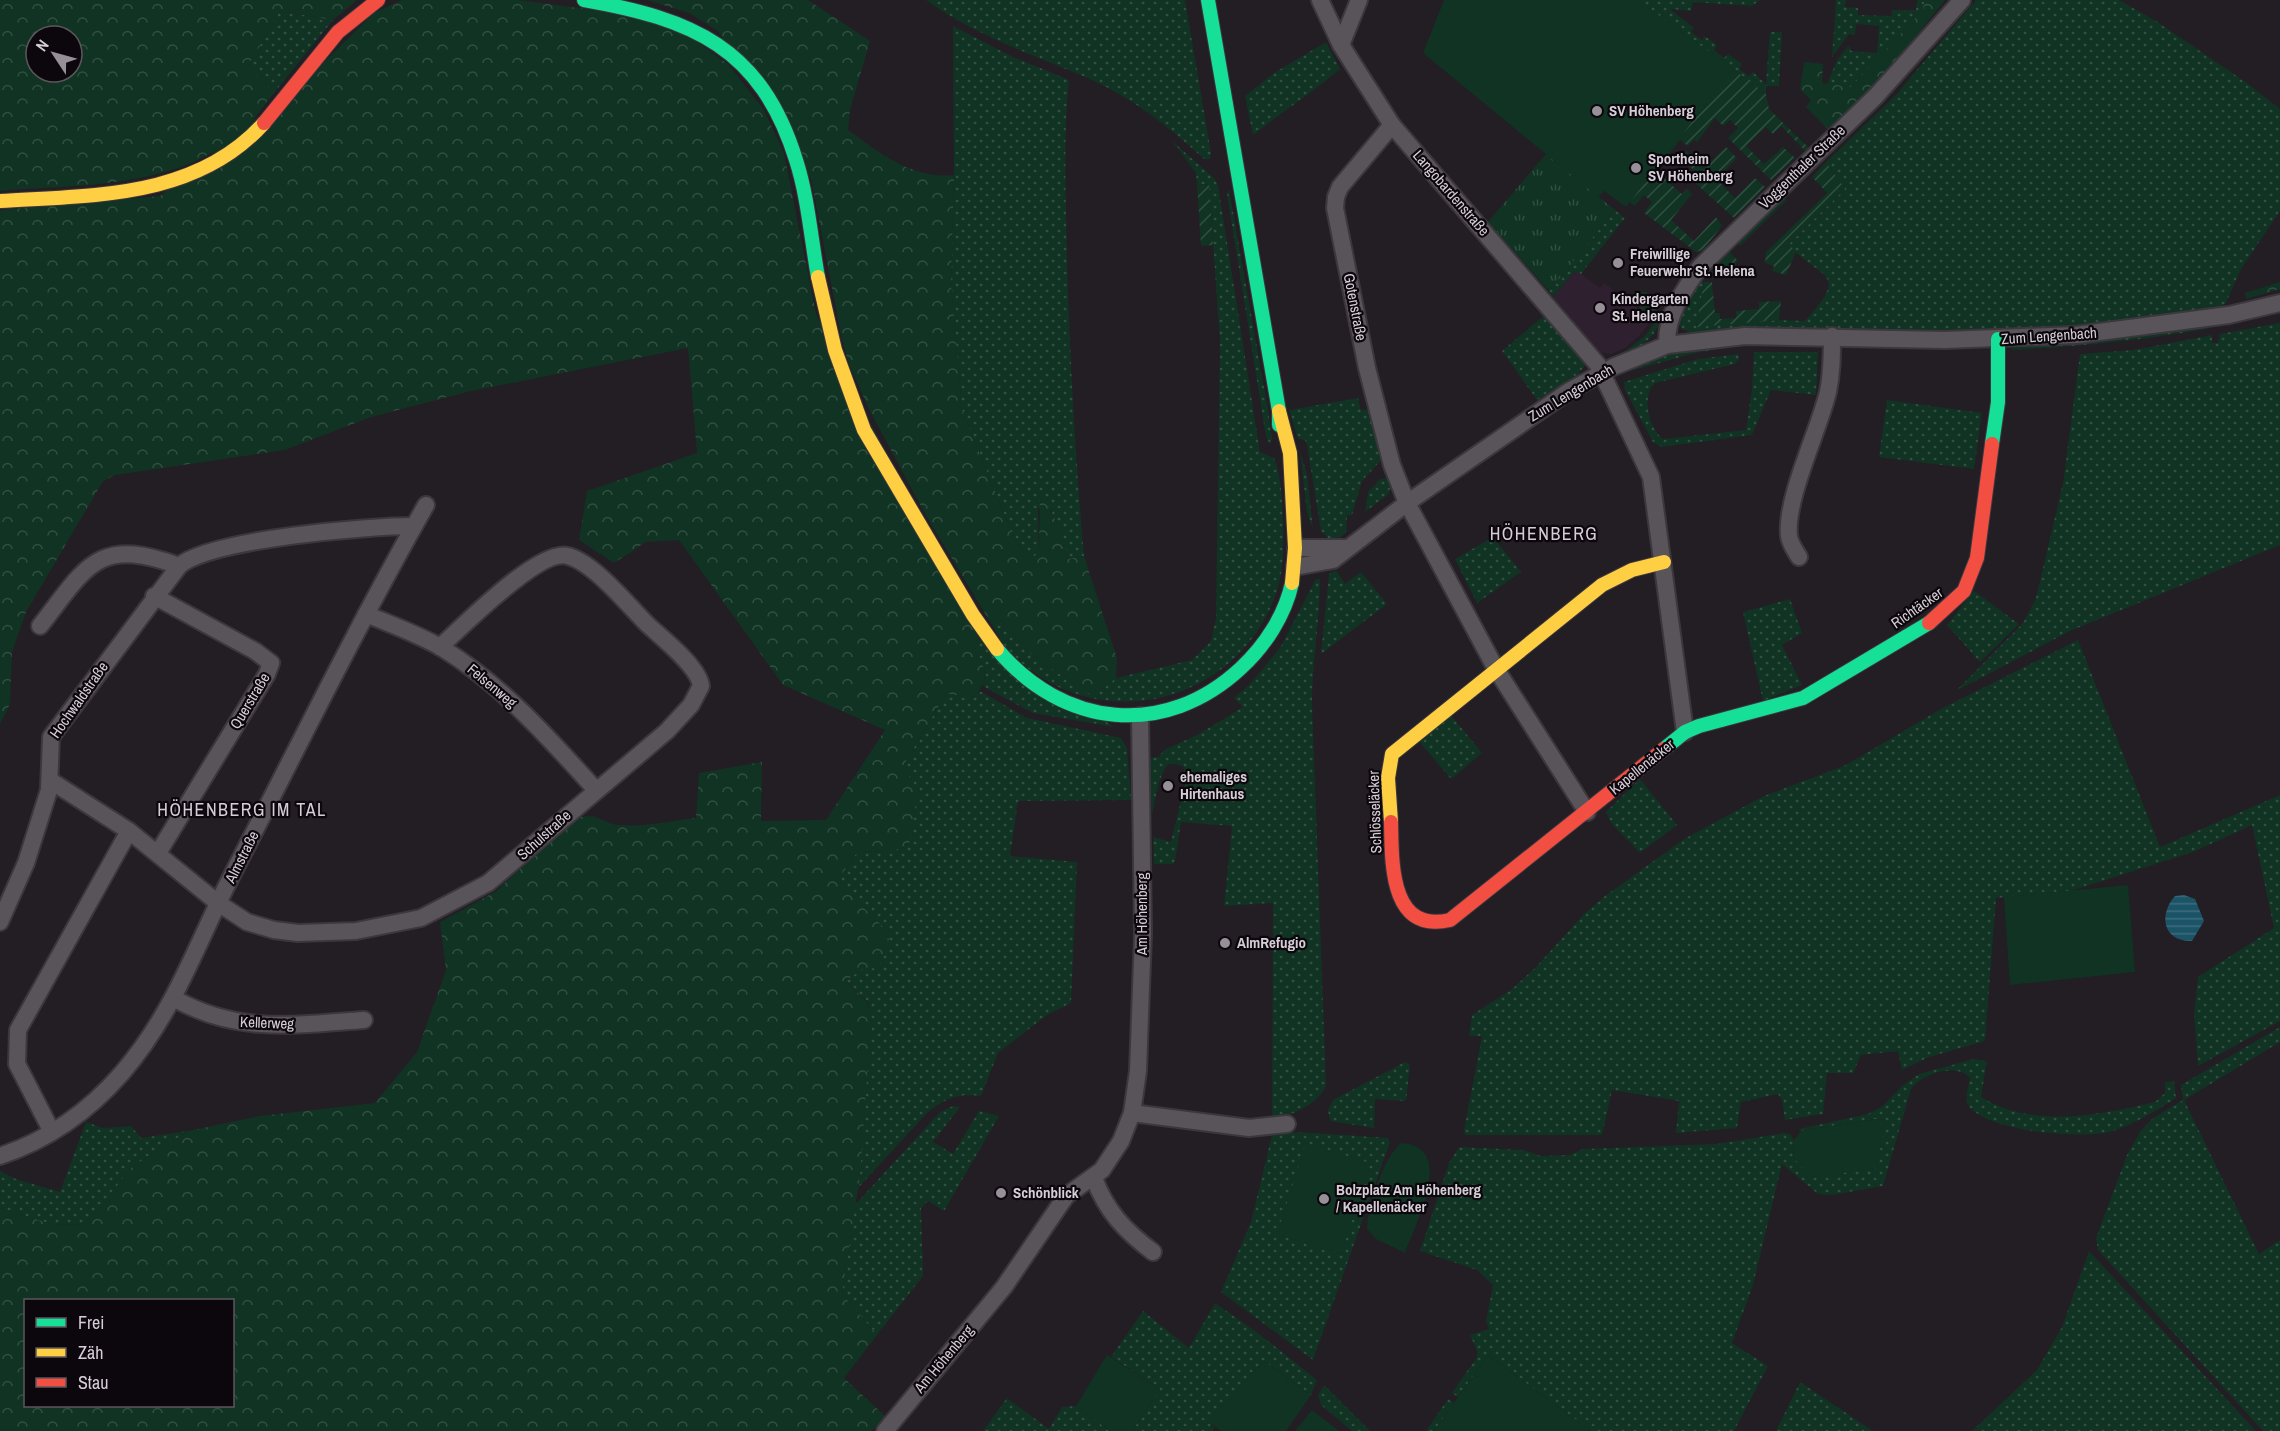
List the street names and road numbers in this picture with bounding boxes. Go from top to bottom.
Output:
street label: Voggenthaler Straße [1754,120,1850,213]
street label: Langobardenstraße [1408,145,1495,240]
street label: Gotenstraße [1339,271,1372,343]
street label: Zum Lengenbach [2000,322,2097,349]
street label: Zum Lengenbach [1524,359,1617,426]
street label: Richtäcker [1887,582,1947,633]
street label: Hochwaldstraße [45,657,113,742]
street label: Felsenweg [463,659,522,713]
street label: Querstraße [225,669,275,733]
street label: Kapellenäcker [1605,734,1679,799]
street label: Schlösseläcker [1363,770,1386,854]
street label: Schulstraße [512,805,575,864]
street label: Almstraße [219,827,264,887]
street label: Am Höhenberg [1131,872,1152,956]
street label: Kellerweg [240,1011,295,1034]
street label: Am Höhenberg [908,1320,978,1398]

